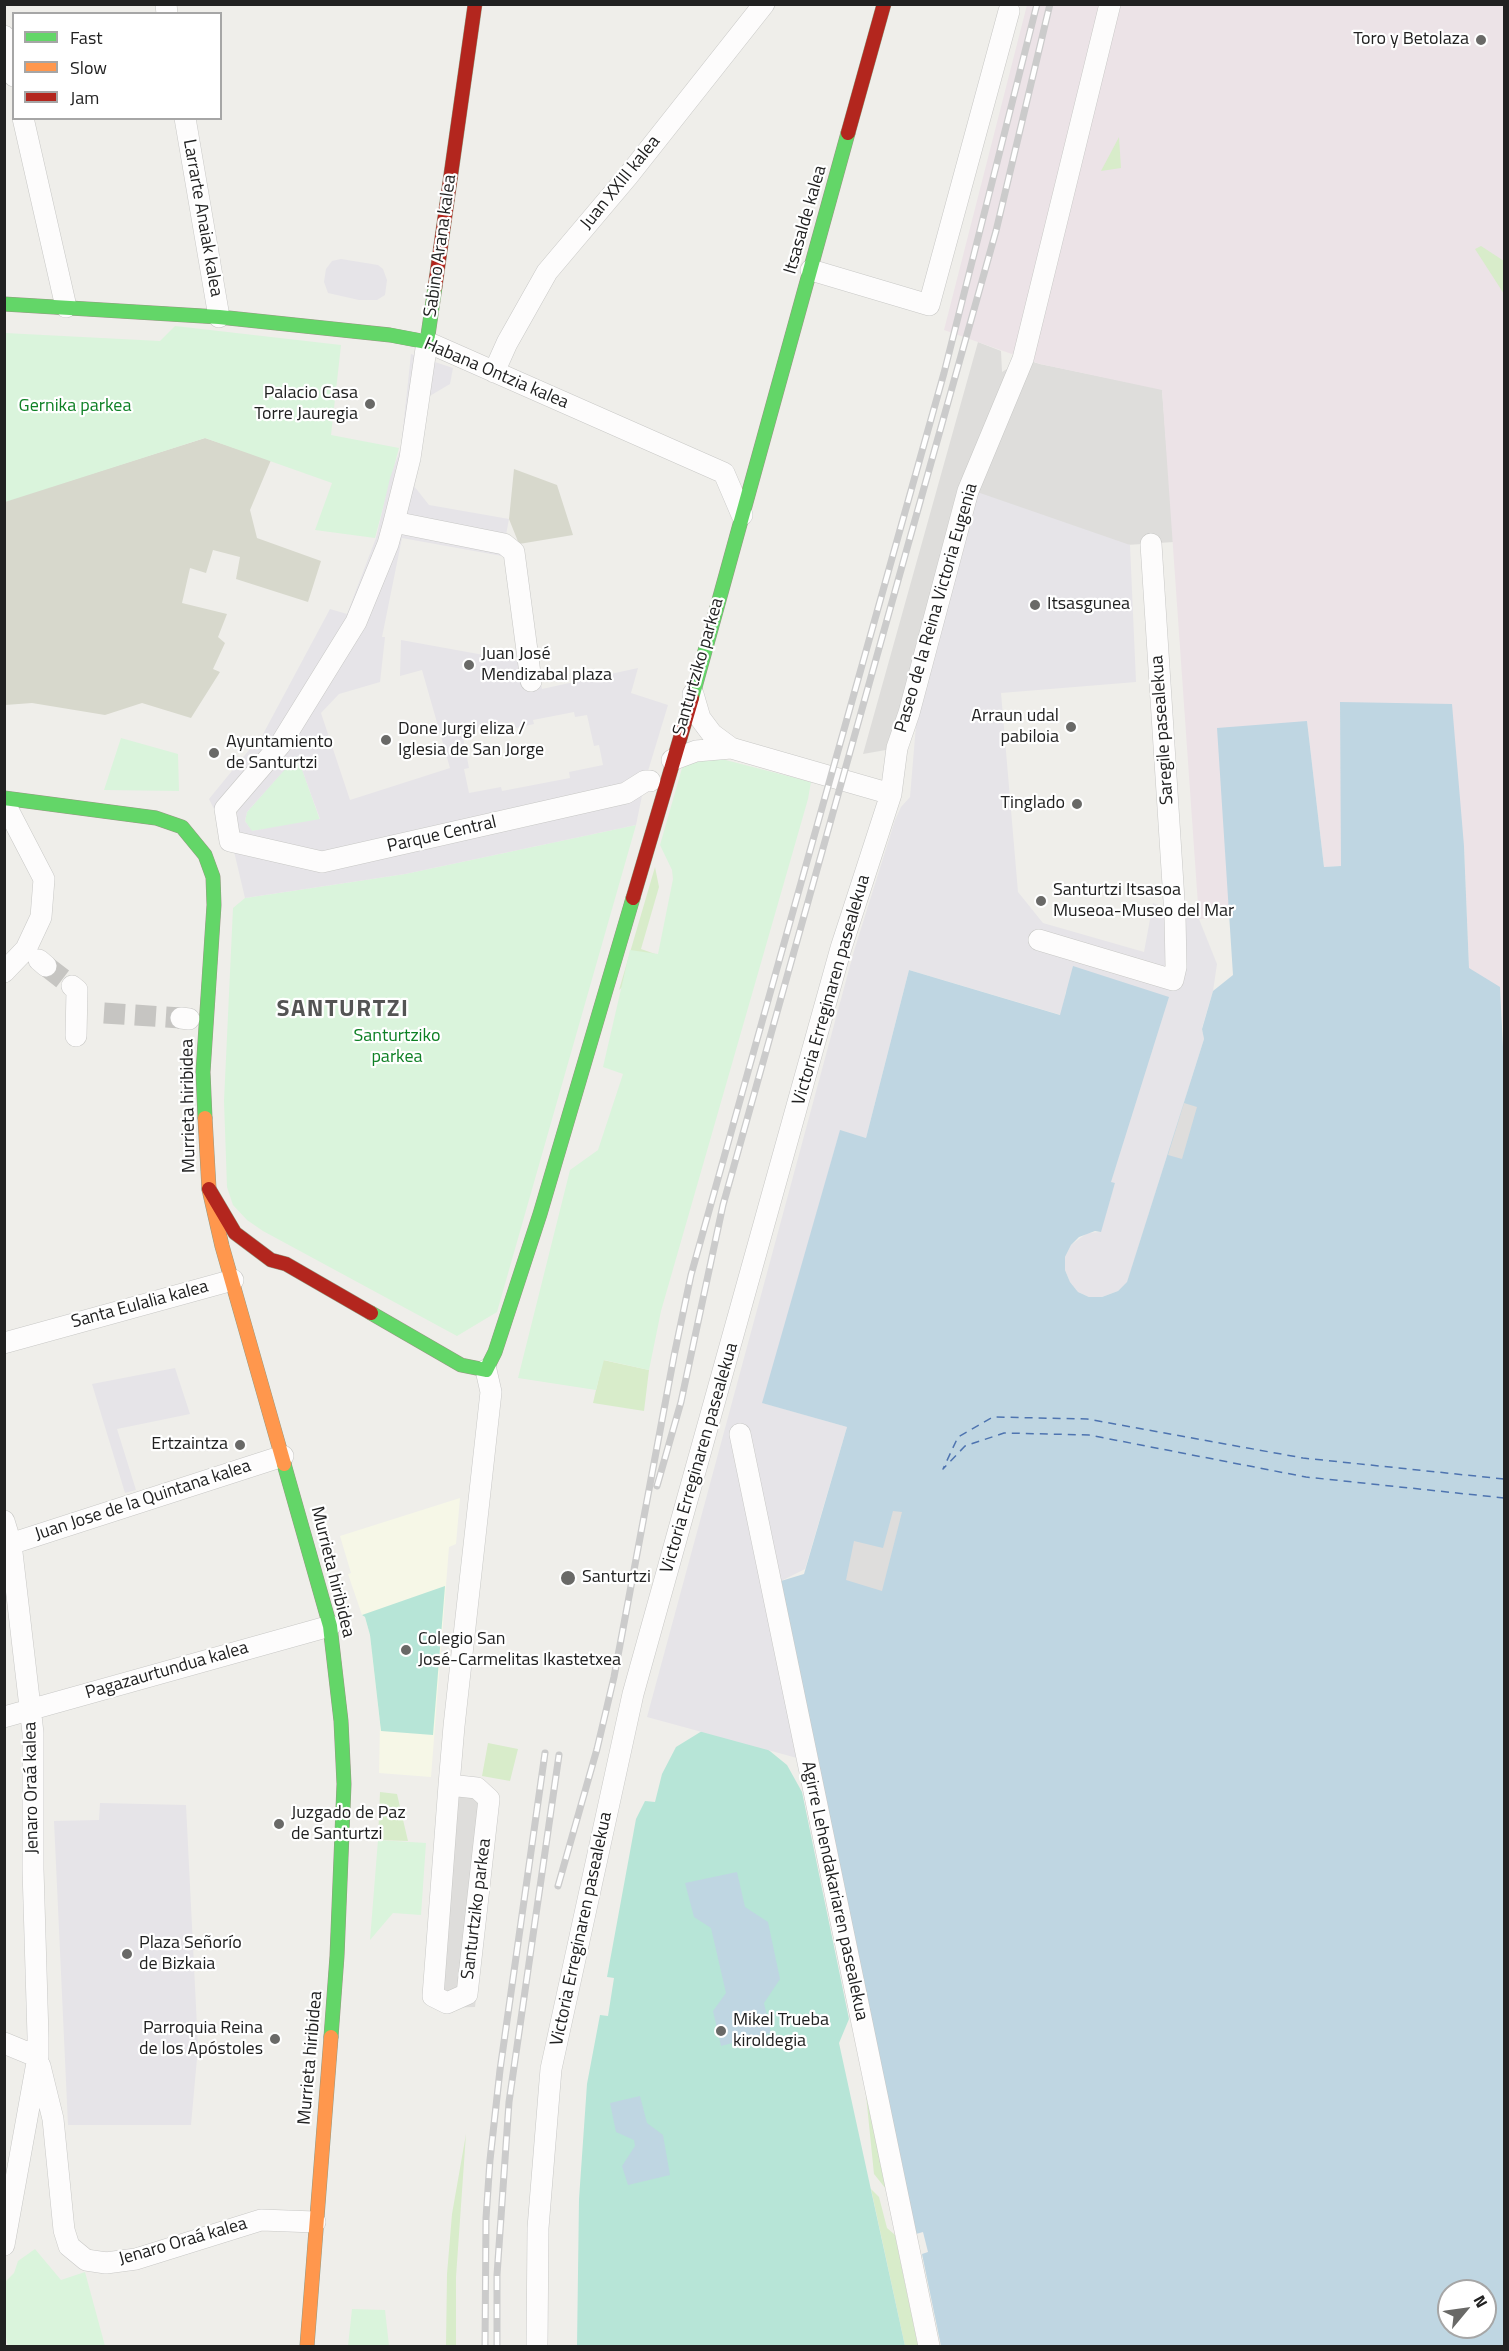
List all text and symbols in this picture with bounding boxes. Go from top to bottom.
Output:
legend [12,12,222,120]
text: Fast [70,24,103,51]
place label: Toro y Betolaza [1353,29,1469,51]
marker: Toro y Betolaza [1474,33,1488,47]
text: Slow [70,54,107,81]
text: Jam [70,84,99,111]
street label: Juan XXIII kalea [577,132,665,234]
street label: Larrarte Anaiak kalea [178,138,226,298]
street label: Itsasalde kalea [780,163,832,277]
street label: Sabino Arana kalea [420,173,462,319]
street label: Habana Ontzia kalea [420,334,572,414]
place label: Palacio Casa Torre Jauregia [254,383,358,426]
park label: Gernika parkea [19,396,131,418]
marker: Palacio Casa Torre Jauregia [363,397,377,411]
street label: Paseo de la Reina Victoria Eugenia [891,481,983,735]
place label: Itsasgunea [1047,594,1130,616]
street label: Santurtziko parkea [669,596,729,738]
marker: Itsasgunea [1028,598,1042,612]
place label: Juan José Mendizabal plaza [481,644,612,686]
street label: Saregile pasealekua [1147,655,1179,805]
marker: Juan José Mendizabal plaza [462,658,476,672]
place label: Arraun udal pabiloia [971,706,1059,748]
place label: Done Jurgi eliza / Iglesia de San Jorge [398,719,544,762]
marker: Arraun udal pabiloia [1064,720,1078,734]
place label: Ayuntamiento de Santurtzi [226,732,333,774]
marker: Done Jurgi eliza / Iglesia de San Jorge [379,733,393,747]
marker: Ayuntamiento de Santurtzi [207,746,221,760]
place label: Tinglado [1000,793,1065,815]
marker: Tinglado [1070,797,1084,811]
street label: Parque Central [385,812,499,858]
street label: Victoria Erreginaren pasealekua [789,872,875,1108]
place label: Santurtzi Itsasoa Museoa-Museo del Mar [1053,880,1234,922]
marker: Santurtzi Itsasoa Museoa-Museo del Mar [1034,894,1048,908]
district label: SANTURTZI [277,996,409,1024]
park label: Santurtziko parkea [354,1026,440,1068]
street label: Murrieta hiribidea [177,1039,201,1173]
street label: Santa Eulalia kalea [69,1276,211,1334]
street label: Victoria Erreginaren pasealekua [657,1340,743,1576]
place label: Ertzaintza [151,1434,228,1456]
marker: Ertzaintza [233,1438,247,1452]
street label: Juan Jose de la Quintana kalea [32,1456,254,1546]
street label: Murrieta hiribidea [305,1504,359,1640]
place label: Santurtzi [582,1567,651,1589]
marker: Santurtzi [559,1569,577,1587]
place label: Colegio San José-Carmelitas Ikastetxea [418,1629,621,1672]
street label: Pagazaurtundua kalea [83,1637,251,1705]
marker: Colegio San José-Carmelitas Ikastetxea [399,1643,413,1657]
street label: Jenaro Oraá kalea [20,1722,44,1854]
street label: Agirre Lehendakariaren pasealekua [796,1759,872,2023]
place label: Juzgado de Paz de Santurtzi [291,1803,406,1846]
street label: Victoria Erreginaren pasealekua [547,1810,617,2048]
marker: Juzgado de Paz de Santurtzi [272,1817,286,1831]
street label: Santurtziko parkea [458,1837,496,1981]
place label: Plaza Señorío de Bizkaia [139,1933,242,1976]
marker: Plaza Señorío de Bizkaia [120,1947,134,1961]
street label: Murrieta hiribidea [294,1990,328,2126]
place label: Mikel Trueba kiroldegia [733,2010,829,2052]
place label: Parroquia Reina de los Apóstoles [139,2018,263,2060]
marker: Mikel Trueba kiroldegia [714,2024,728,2038]
marker: Parroquia Reina de los Apóstoles [268,2032,282,2046]
street label: Jenaro Oraá kalea [116,2213,250,2271]
north arrow [1437,2279,1497,2339]
text: N [1468,2291,1494,2312]

